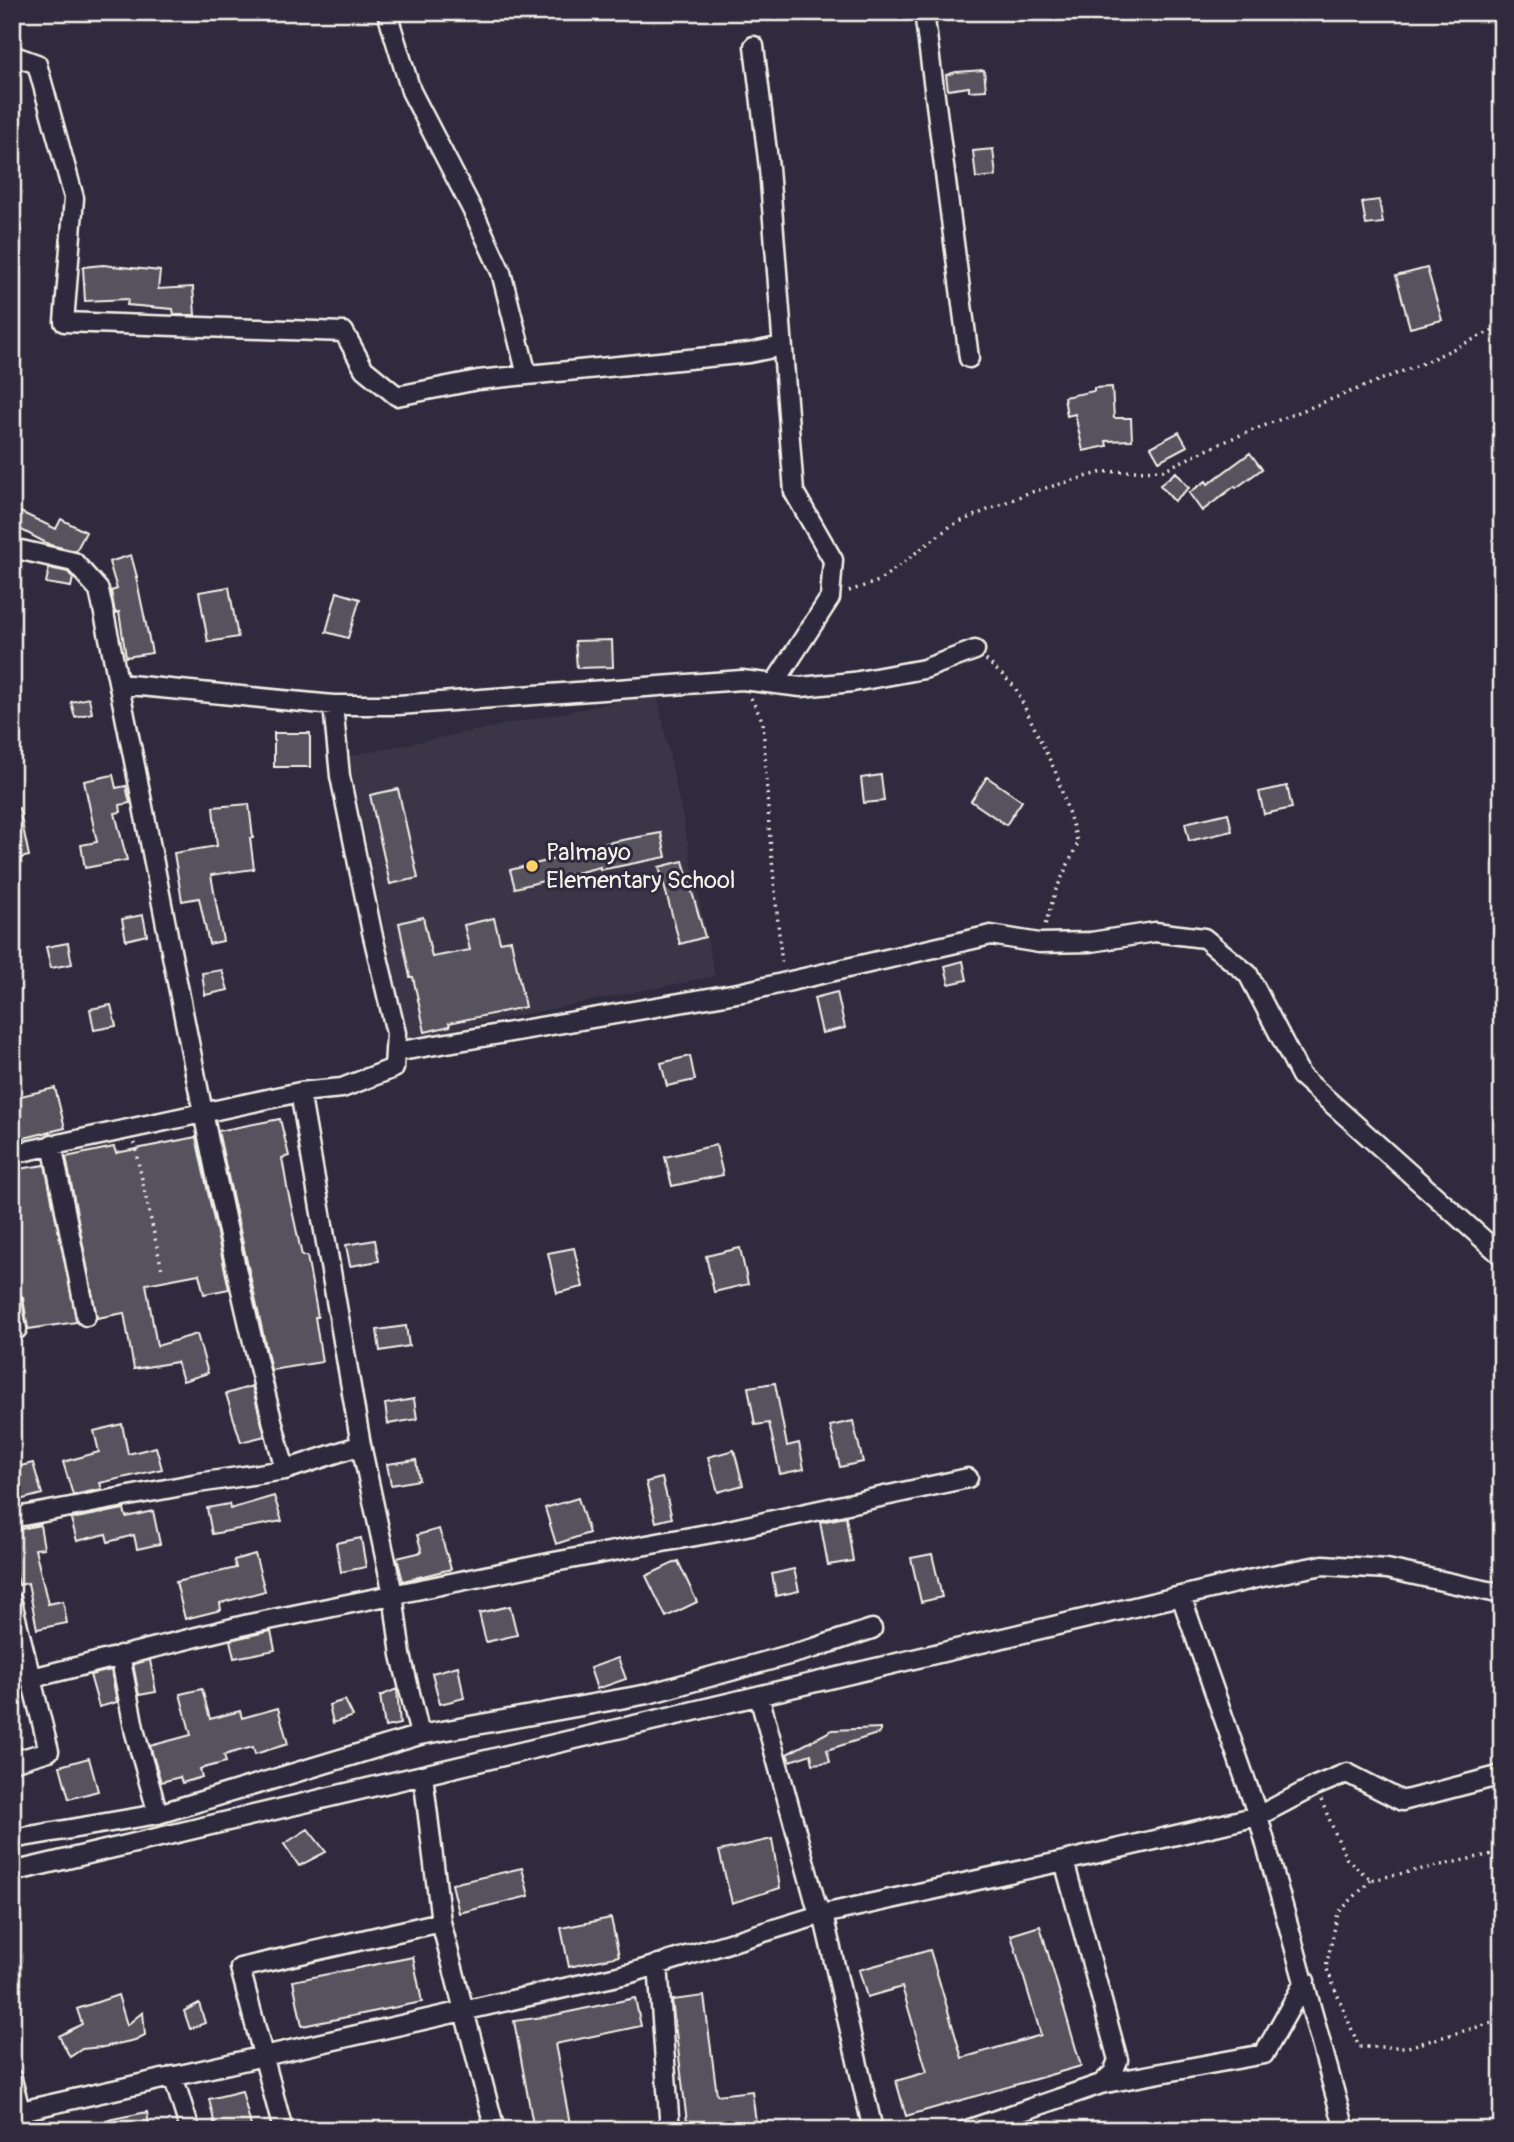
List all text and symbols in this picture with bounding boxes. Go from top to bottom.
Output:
place label: Palmayo Elementary School [546,838,736,895]
marker: Palmayo Elementary School [524,858,540,874]

